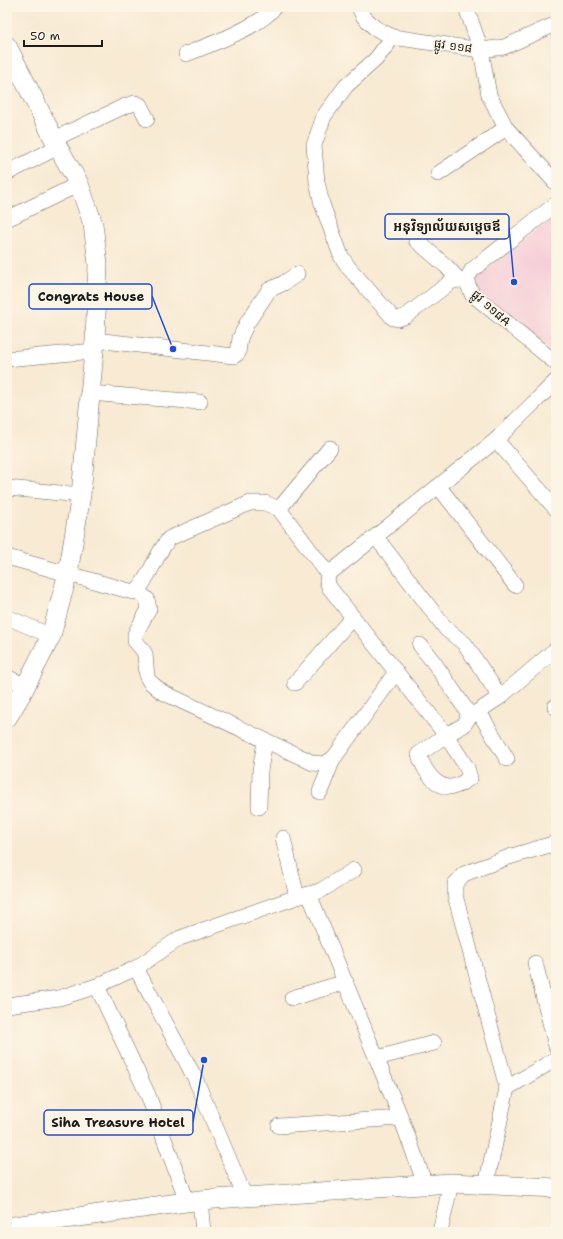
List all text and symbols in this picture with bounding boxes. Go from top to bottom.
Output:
scale bar [24,22,102,48]
text: 50 m [30,28,60,44]
street label: ផ្លូវ ១១៨ [432,35,473,59]
callout: អនុវិទ្យាល័យសម្តេចឪ [385,214,509,239]
text: អនុវិទ្យាល័យសម្តេចឪ [393,218,501,235]
callout: Congrats House [29,284,152,309]
street label: ផ្លូវ ១១៨A [466,286,514,332]
text: Congrats House [38,288,144,305]
callout: Siha Treasure Hotel [44,1110,193,1135]
text: Siha Treasure Hotel [51,1114,185,1131]

